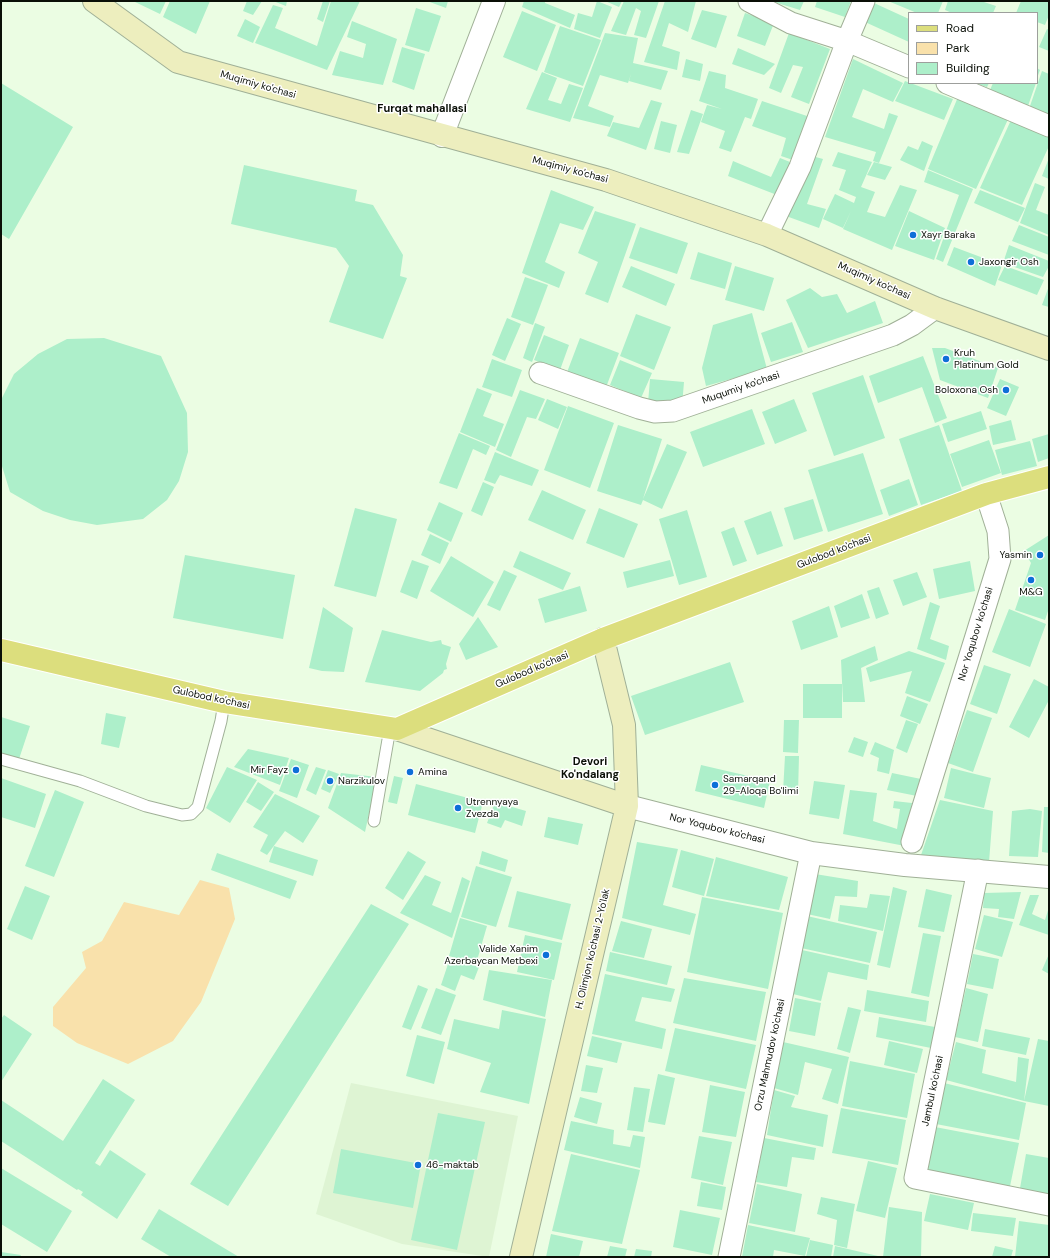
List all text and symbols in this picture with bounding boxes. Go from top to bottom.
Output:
legend [908,12,1038,84]
text: Road [946,20,974,36]
text: Park [946,40,970,56]
text: Building [946,60,990,76]
street label: Muqimiy ko'chasi [219,68,297,102]
district label: Furqat mahallasi [377,102,467,116]
street label: Muqimiy ko'chasi [531,154,609,186]
place label: Xayr Baraka [921,229,975,241]
marker: Xayr Baraka [908,230,918,240]
place label: Jaxongir Osh [979,256,1039,268]
marker: Jaxongir Osh [966,257,976,267]
street label: Muqimiy ko'chasi [836,260,912,302]
place label: Kruh Platinum Gold [954,347,1019,370]
marker: Kruh Platinum Gold [941,354,951,364]
street label: Muqumiy ko'chasi [701,369,781,407]
place label: Boloxona Osh [935,384,998,396]
marker: Boloxona Osh [1001,385,1011,395]
street label: Gulobod ko'chasi [795,532,873,572]
place label: Yasmin [999,549,1032,561]
marker: Yasmin [1035,550,1045,560]
marker: M&G [1026,575,1036,585]
street label: Nor Yoqubov ko'chasi [956,586,996,682]
place label: M&G [1019,586,1043,598]
street label: Gulobod ko'chasi [494,649,570,691]
street label: Gulobod ko'chasi [171,684,251,712]
district label: Devori Ko'ndalang [561,755,619,781]
place label: Mir Fayz [250,764,288,776]
marker: Mir Fayz [291,765,301,775]
place label: Amina [418,766,447,778]
marker: Amina [405,767,415,777]
place label: Samarqand 29-Aloqa Bo'limi [723,773,798,796]
place label: Narzikulov [338,775,385,787]
marker: Narzikulov [325,776,335,786]
marker: Samarqand 29-Aloqa Bo'limi [710,780,720,790]
place label: Utrennyaya Zvezda [466,796,518,820]
marker: Utrennyaya Zvezda [453,803,463,813]
street label: Nor Yoqubov ko'chasi [668,811,766,847]
street label: H. Olimjon ko'chasi 2-Yo'lak [573,888,613,1010]
place label: Valide Xanim Azerbaycan Metbexi [444,943,538,966]
marker: Valide Xanim Azerbaycan Metbexi [541,950,551,960]
street label: Orzu Mahmudov ko'chasi [752,998,788,1112]
street label: Jambul ko'chasi [920,1055,946,1127]
place label: 46-maktab [426,1159,479,1171]
marker: 46-maktab [413,1160,423,1170]

